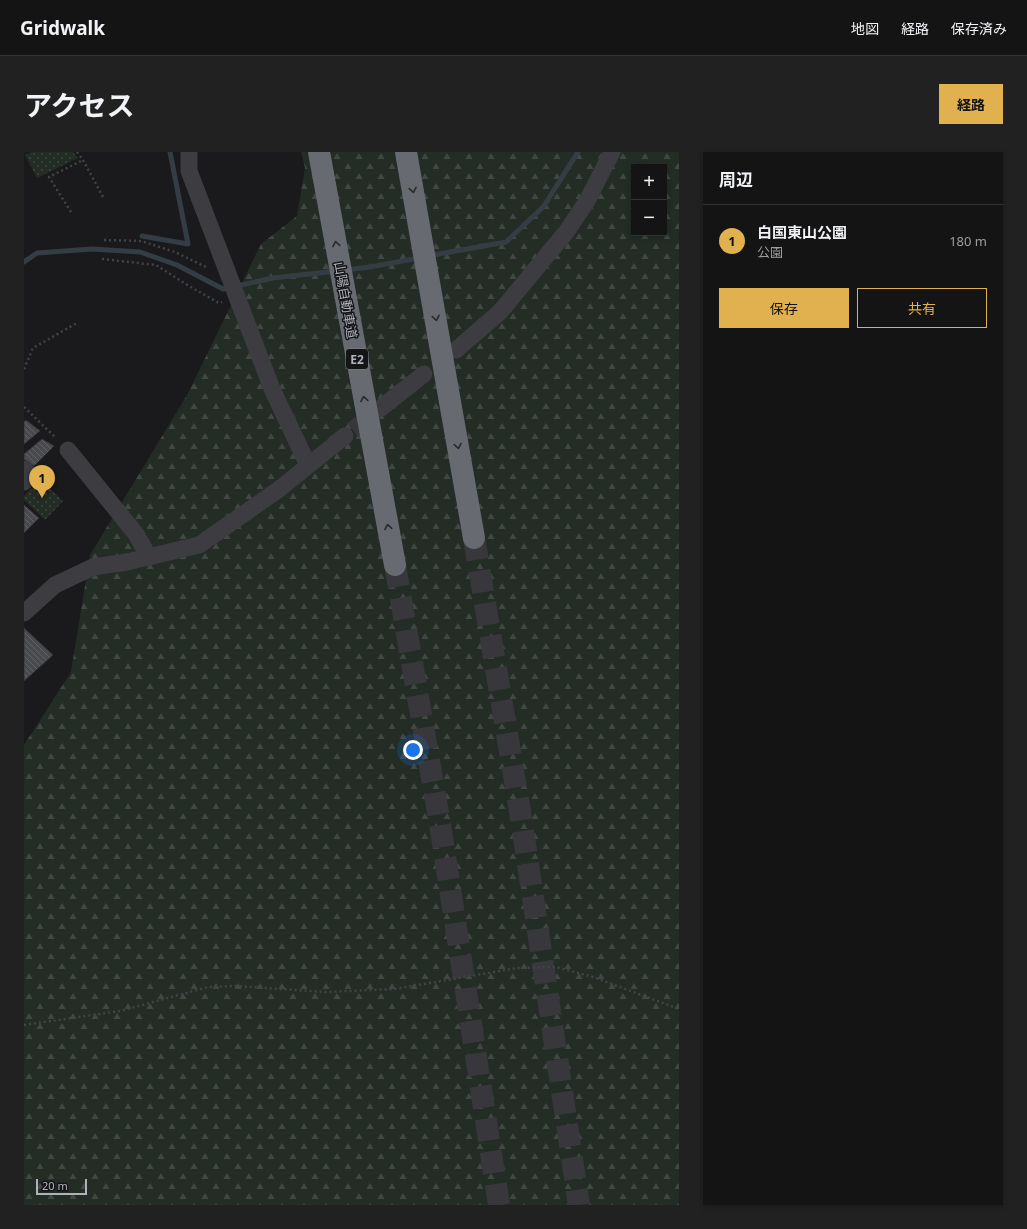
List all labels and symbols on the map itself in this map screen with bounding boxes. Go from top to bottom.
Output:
one-way arrow [408,187,417,194]
one-way arrow [332,241,341,247]
street label: 山陽自動車道 [330,260,362,340]
one-way arrow [431,315,439,322]
road number: E2 [346,349,368,369]
one-way arrow [361,396,369,402]
one-way arrow [453,443,462,450]
pin: 1 [29,465,55,498]
one-way arrow [384,524,393,530]
your location [403,740,423,760]
scale bar [36,1177,87,1196]

